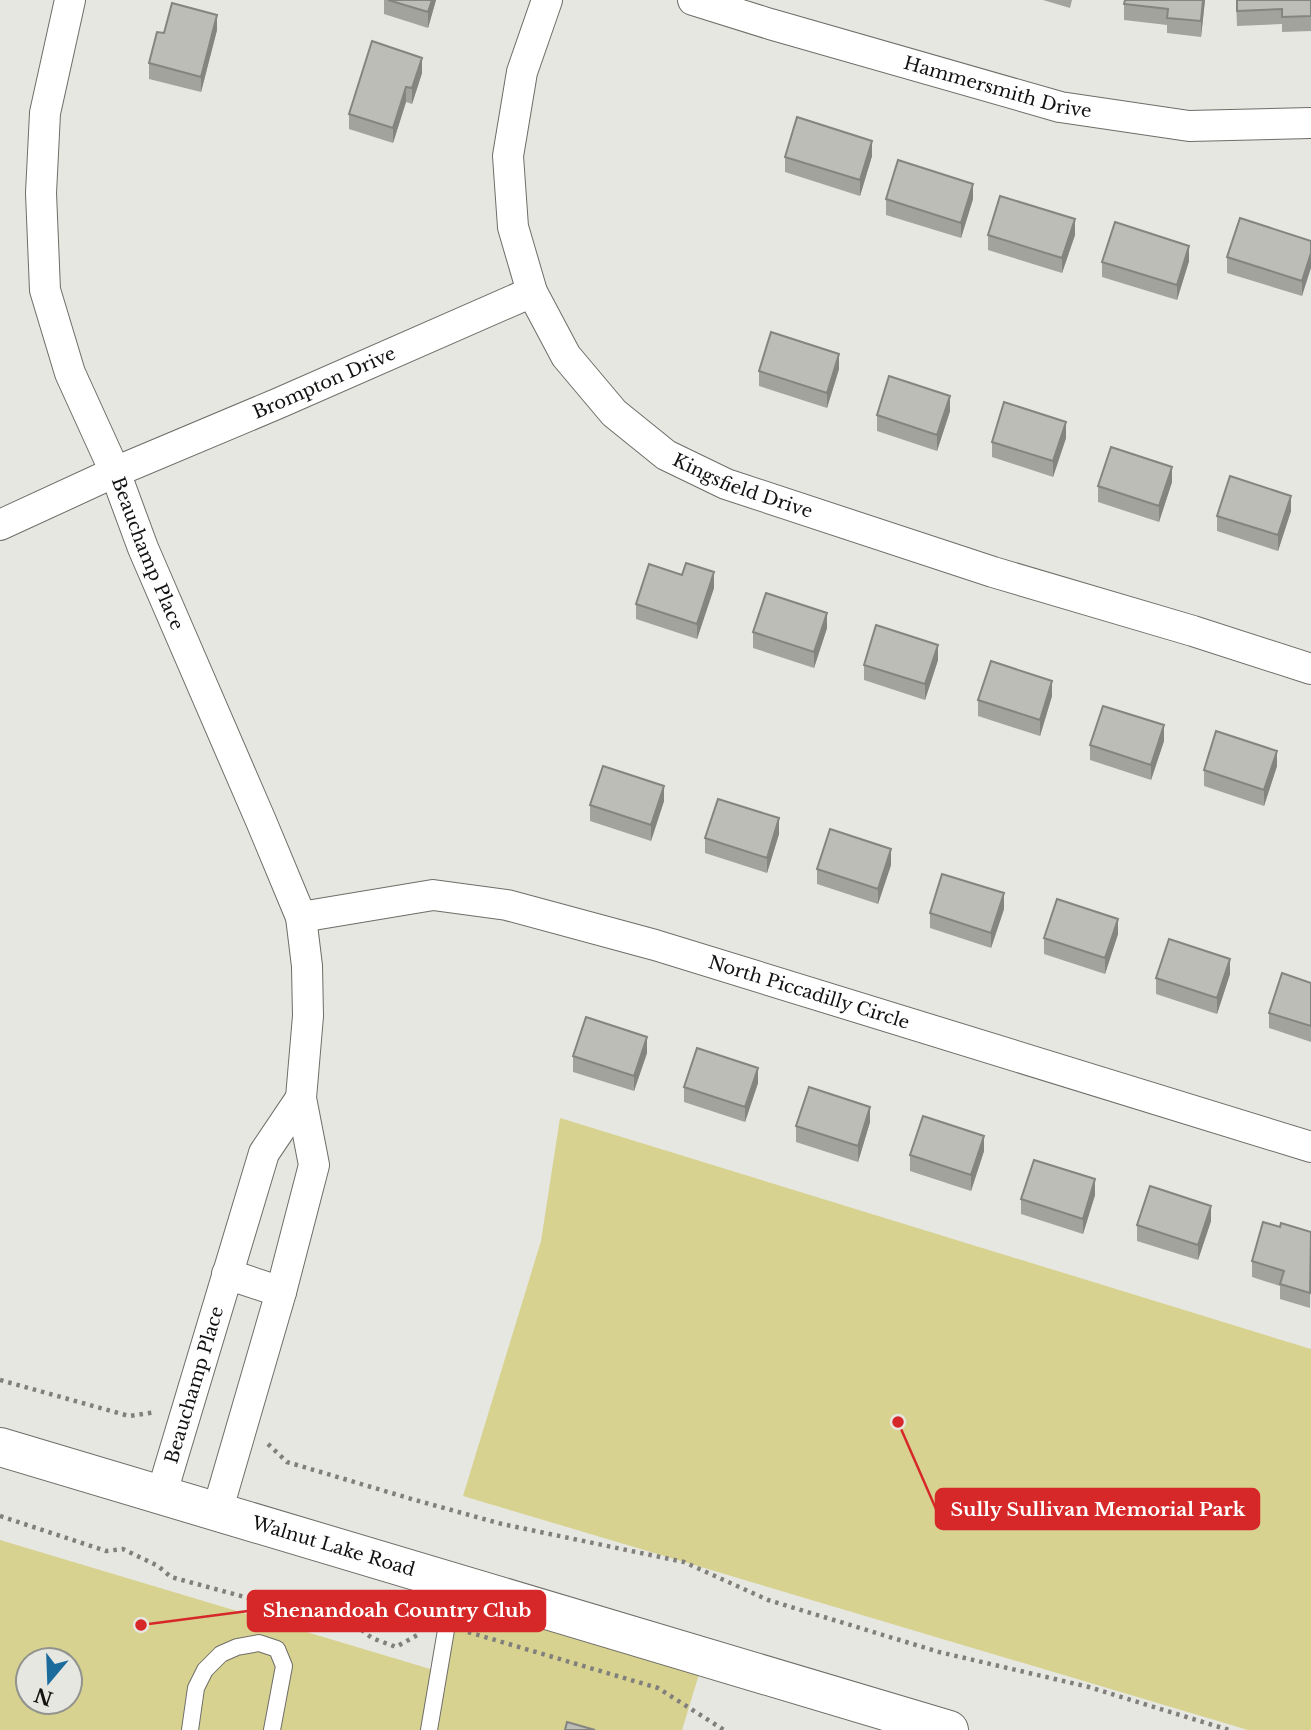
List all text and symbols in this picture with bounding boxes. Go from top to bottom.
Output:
street label: Hammersmith Drive [901,52,1093,122]
street label: Brompton Drive [250,342,399,424]
street label: Kingsfield Drive [669,449,815,523]
street label: Beauchamp Place [107,474,188,633]
street label: North Piccadilly Circle [706,951,912,1034]
street label: Beauchamp Place [160,1304,228,1466]
callout: Sully Sullivan Memorial Park [936,1489,1259,1529]
text: Sully Sullivan Memorial Park [951,1498,1246,1521]
street label: Walnut Lake Road [248,1511,418,1581]
callout: Shenandoah Country Club [248,1591,545,1631]
text: Shenandoah Country Club [263,1599,532,1622]
north arrow [14,1646,84,1716]
text: N [31,1683,56,1710]

